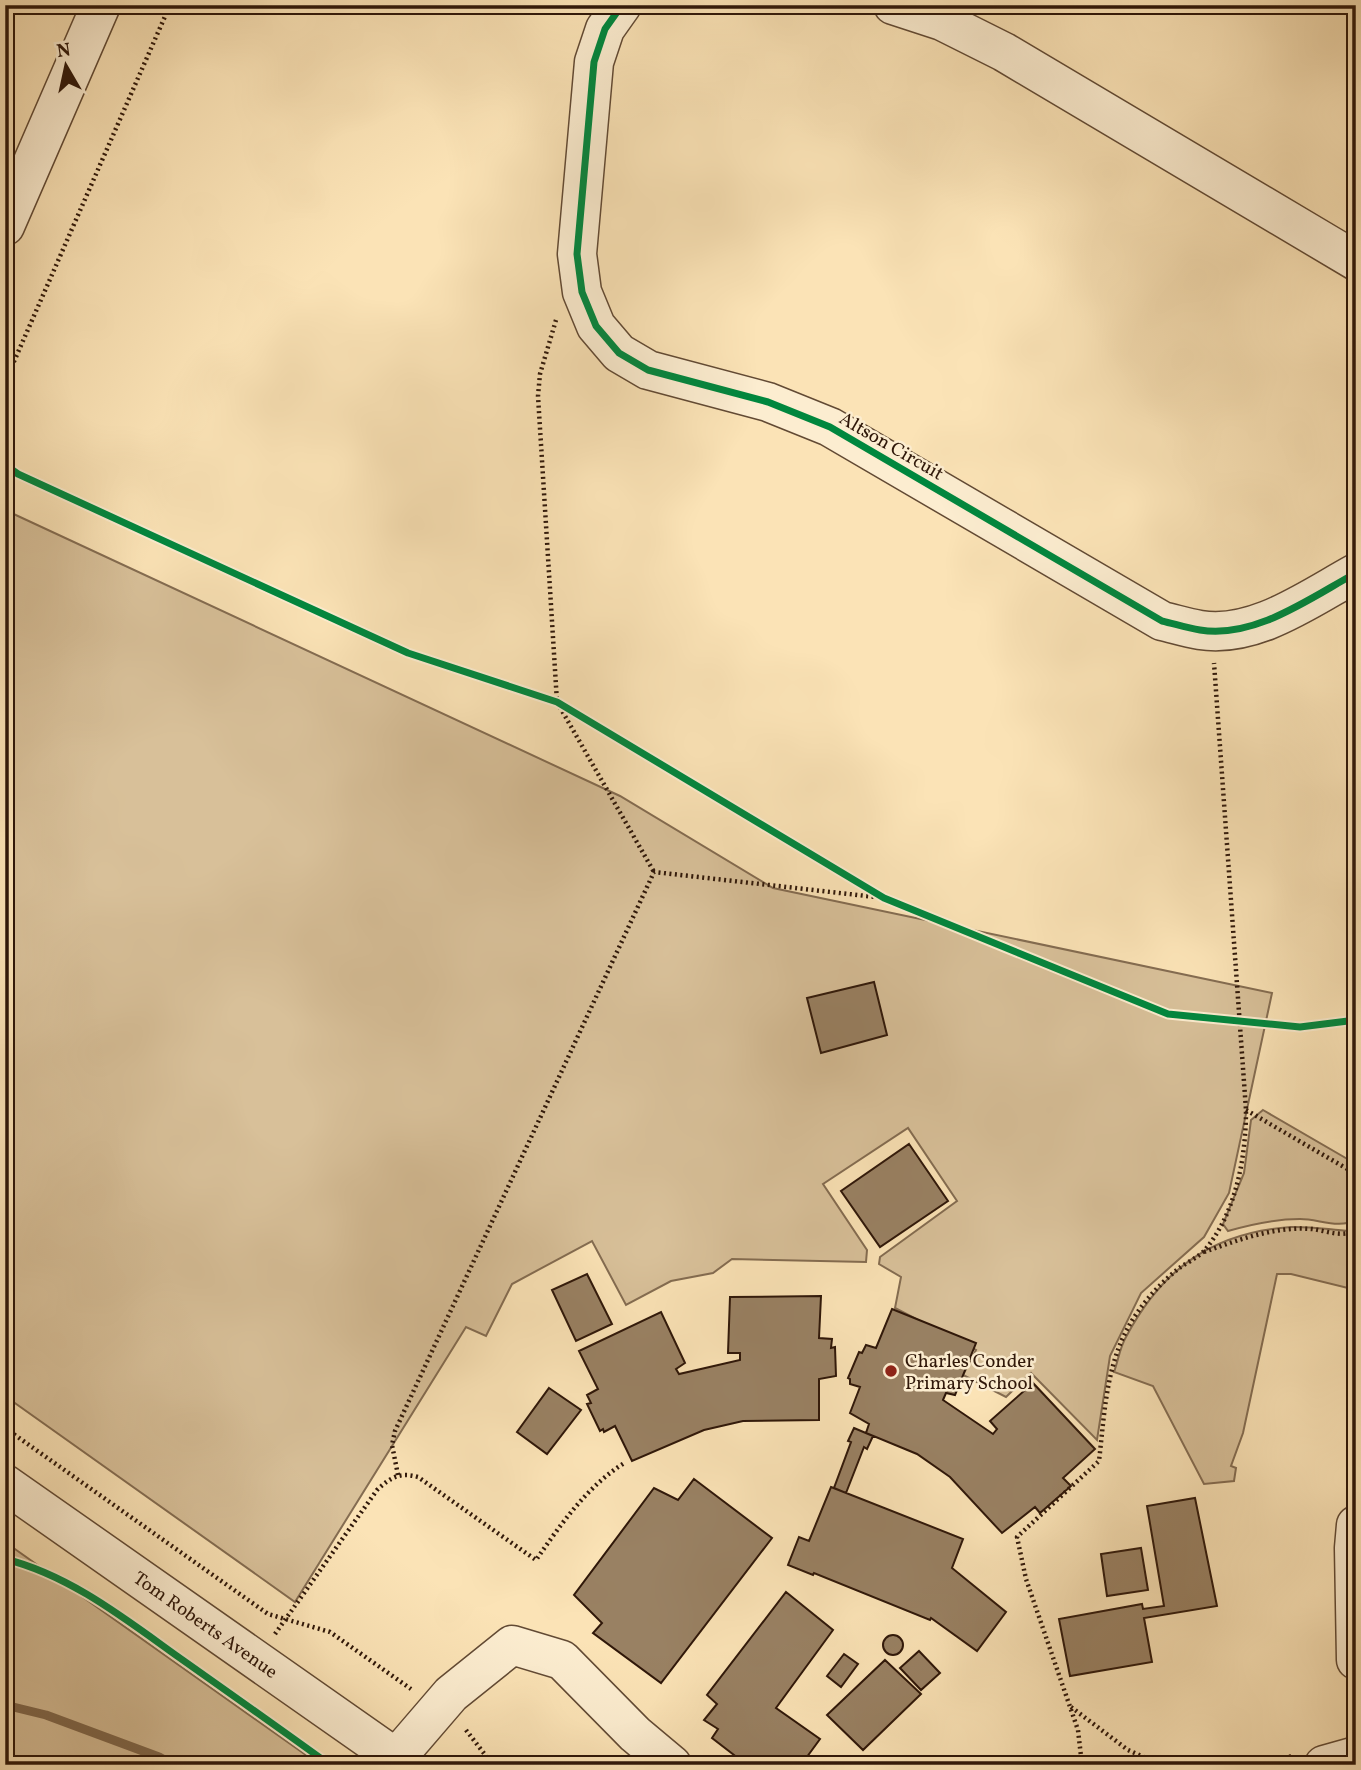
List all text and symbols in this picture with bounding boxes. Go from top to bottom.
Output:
north arrow [32,32,102,102]
text: N [55,37,73,65]
street label: Altson Circuit [834,406,948,487]
place label: Charles Conder Primary School [905,1349,1034,1397]
marker: Charles Conder Primary School [883,1363,899,1379]
street label: Tom Roberts Avenue [127,1566,282,1685]

